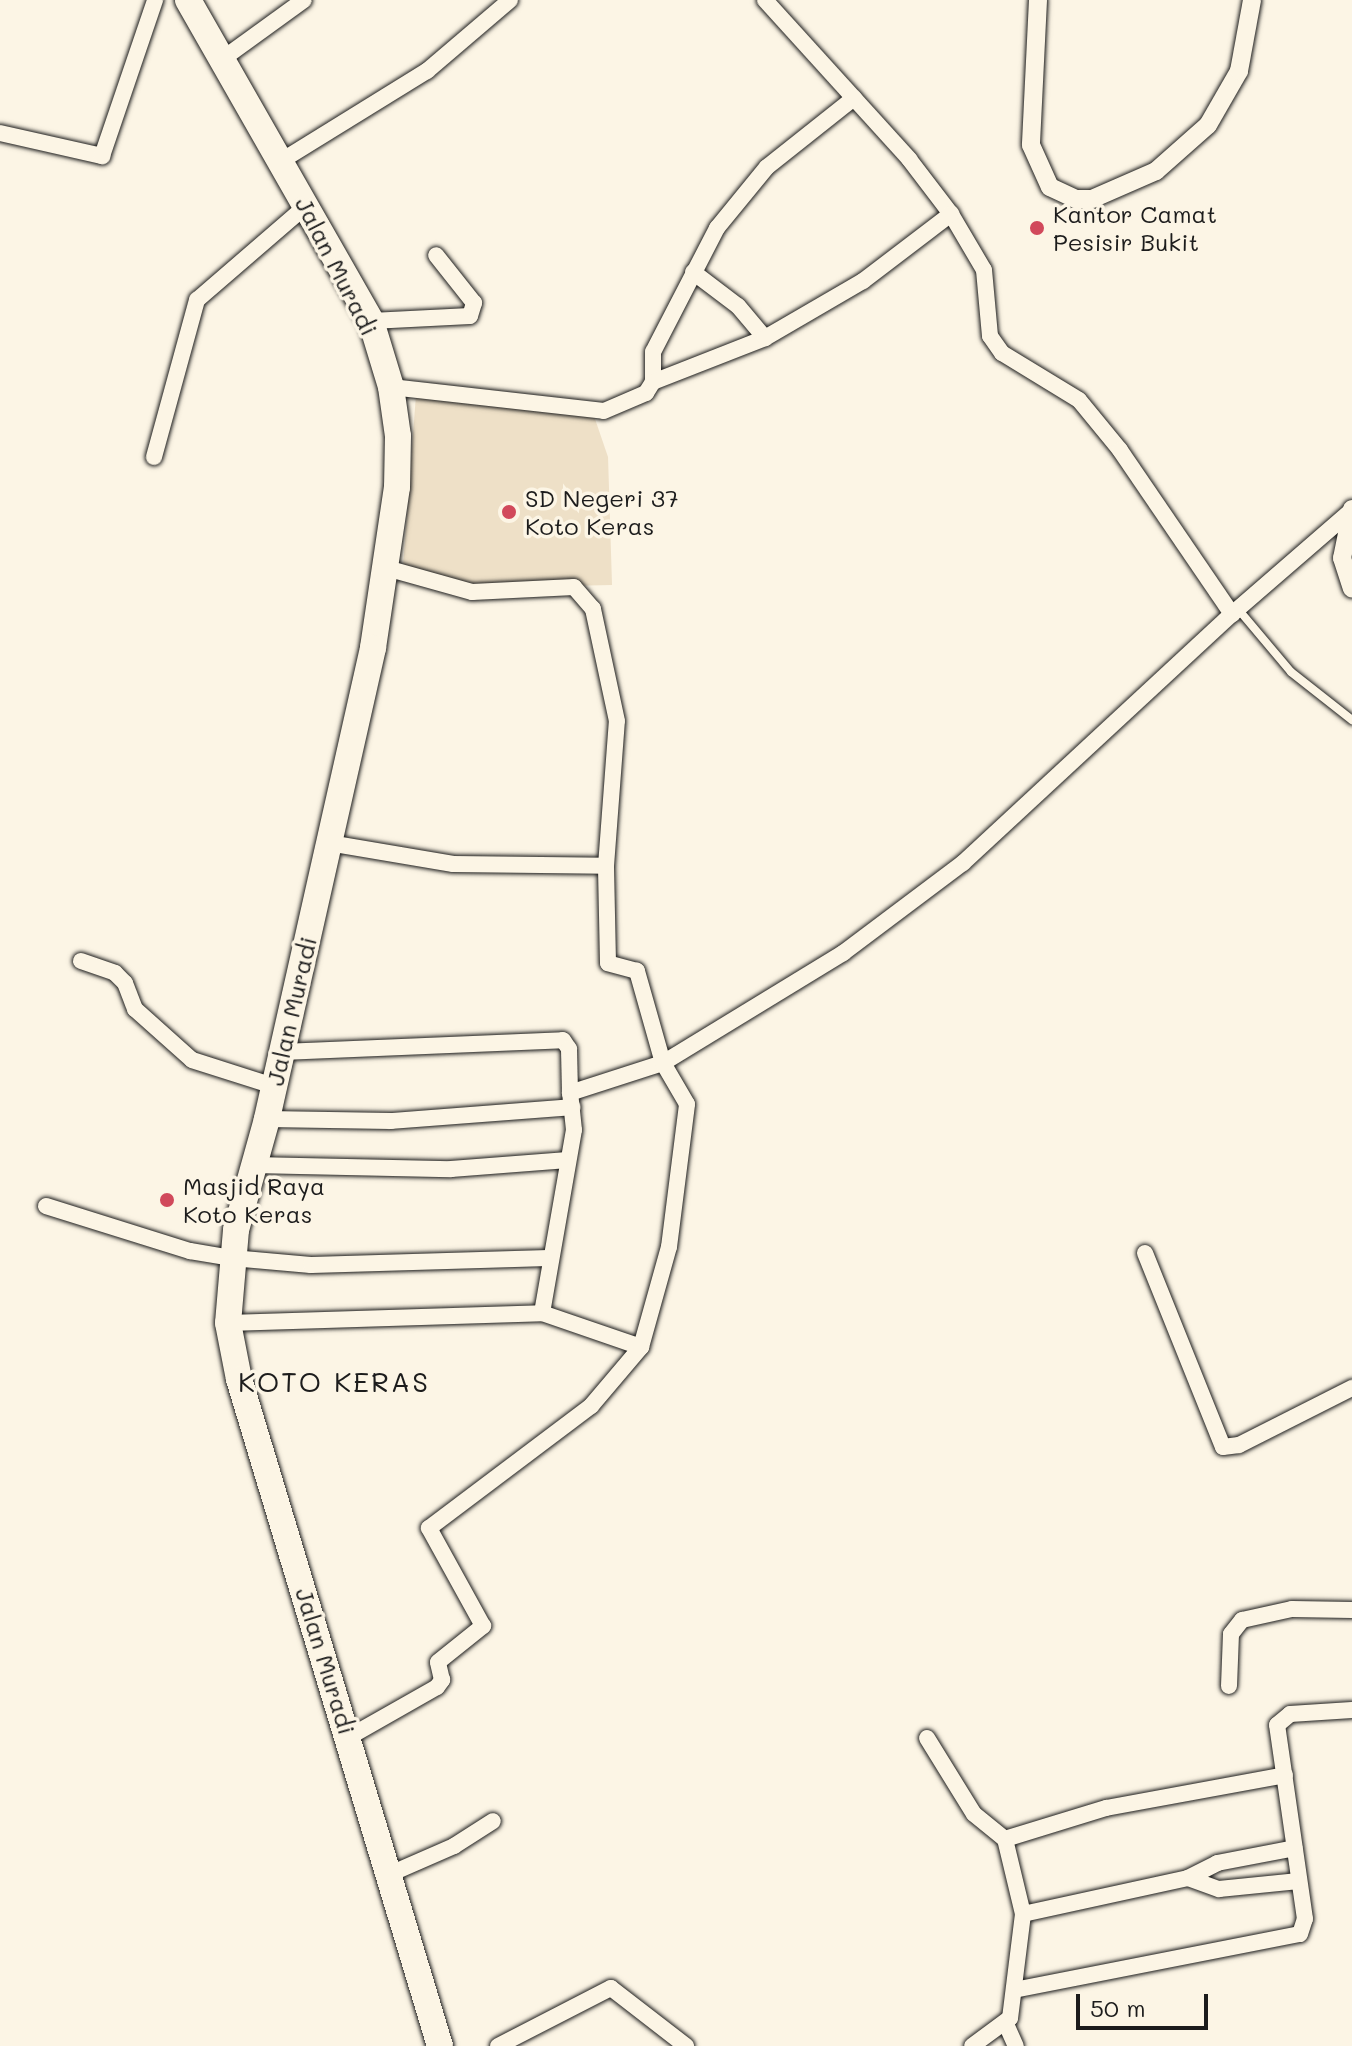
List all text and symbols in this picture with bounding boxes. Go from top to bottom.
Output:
street label: Jalan Muradi [290,192,384,340]
place label: Kantor Camat Pesisir Bukit [1053,200,1217,256]
marker: Kantor Camat Pesisir Bukit [1028,219,1046,237]
place label: SD Negeri 37 Koto Keras [525,484,679,540]
marker: SD Negeri 37 Koto Keras [500,503,518,521]
street label: Jalan Muradi [260,934,322,1088]
place label: Masjid Raya Koto Keras [183,1172,325,1228]
marker: Masjid Raya Koto Keras [158,1191,176,1209]
district label: KOTO KERAS [238,1364,430,1398]
street label: Jalan Muradi [290,1584,362,1738]
scale bar [1080,1978,1212,2028]
text: 50 m [1090,1992,1146,2023]

